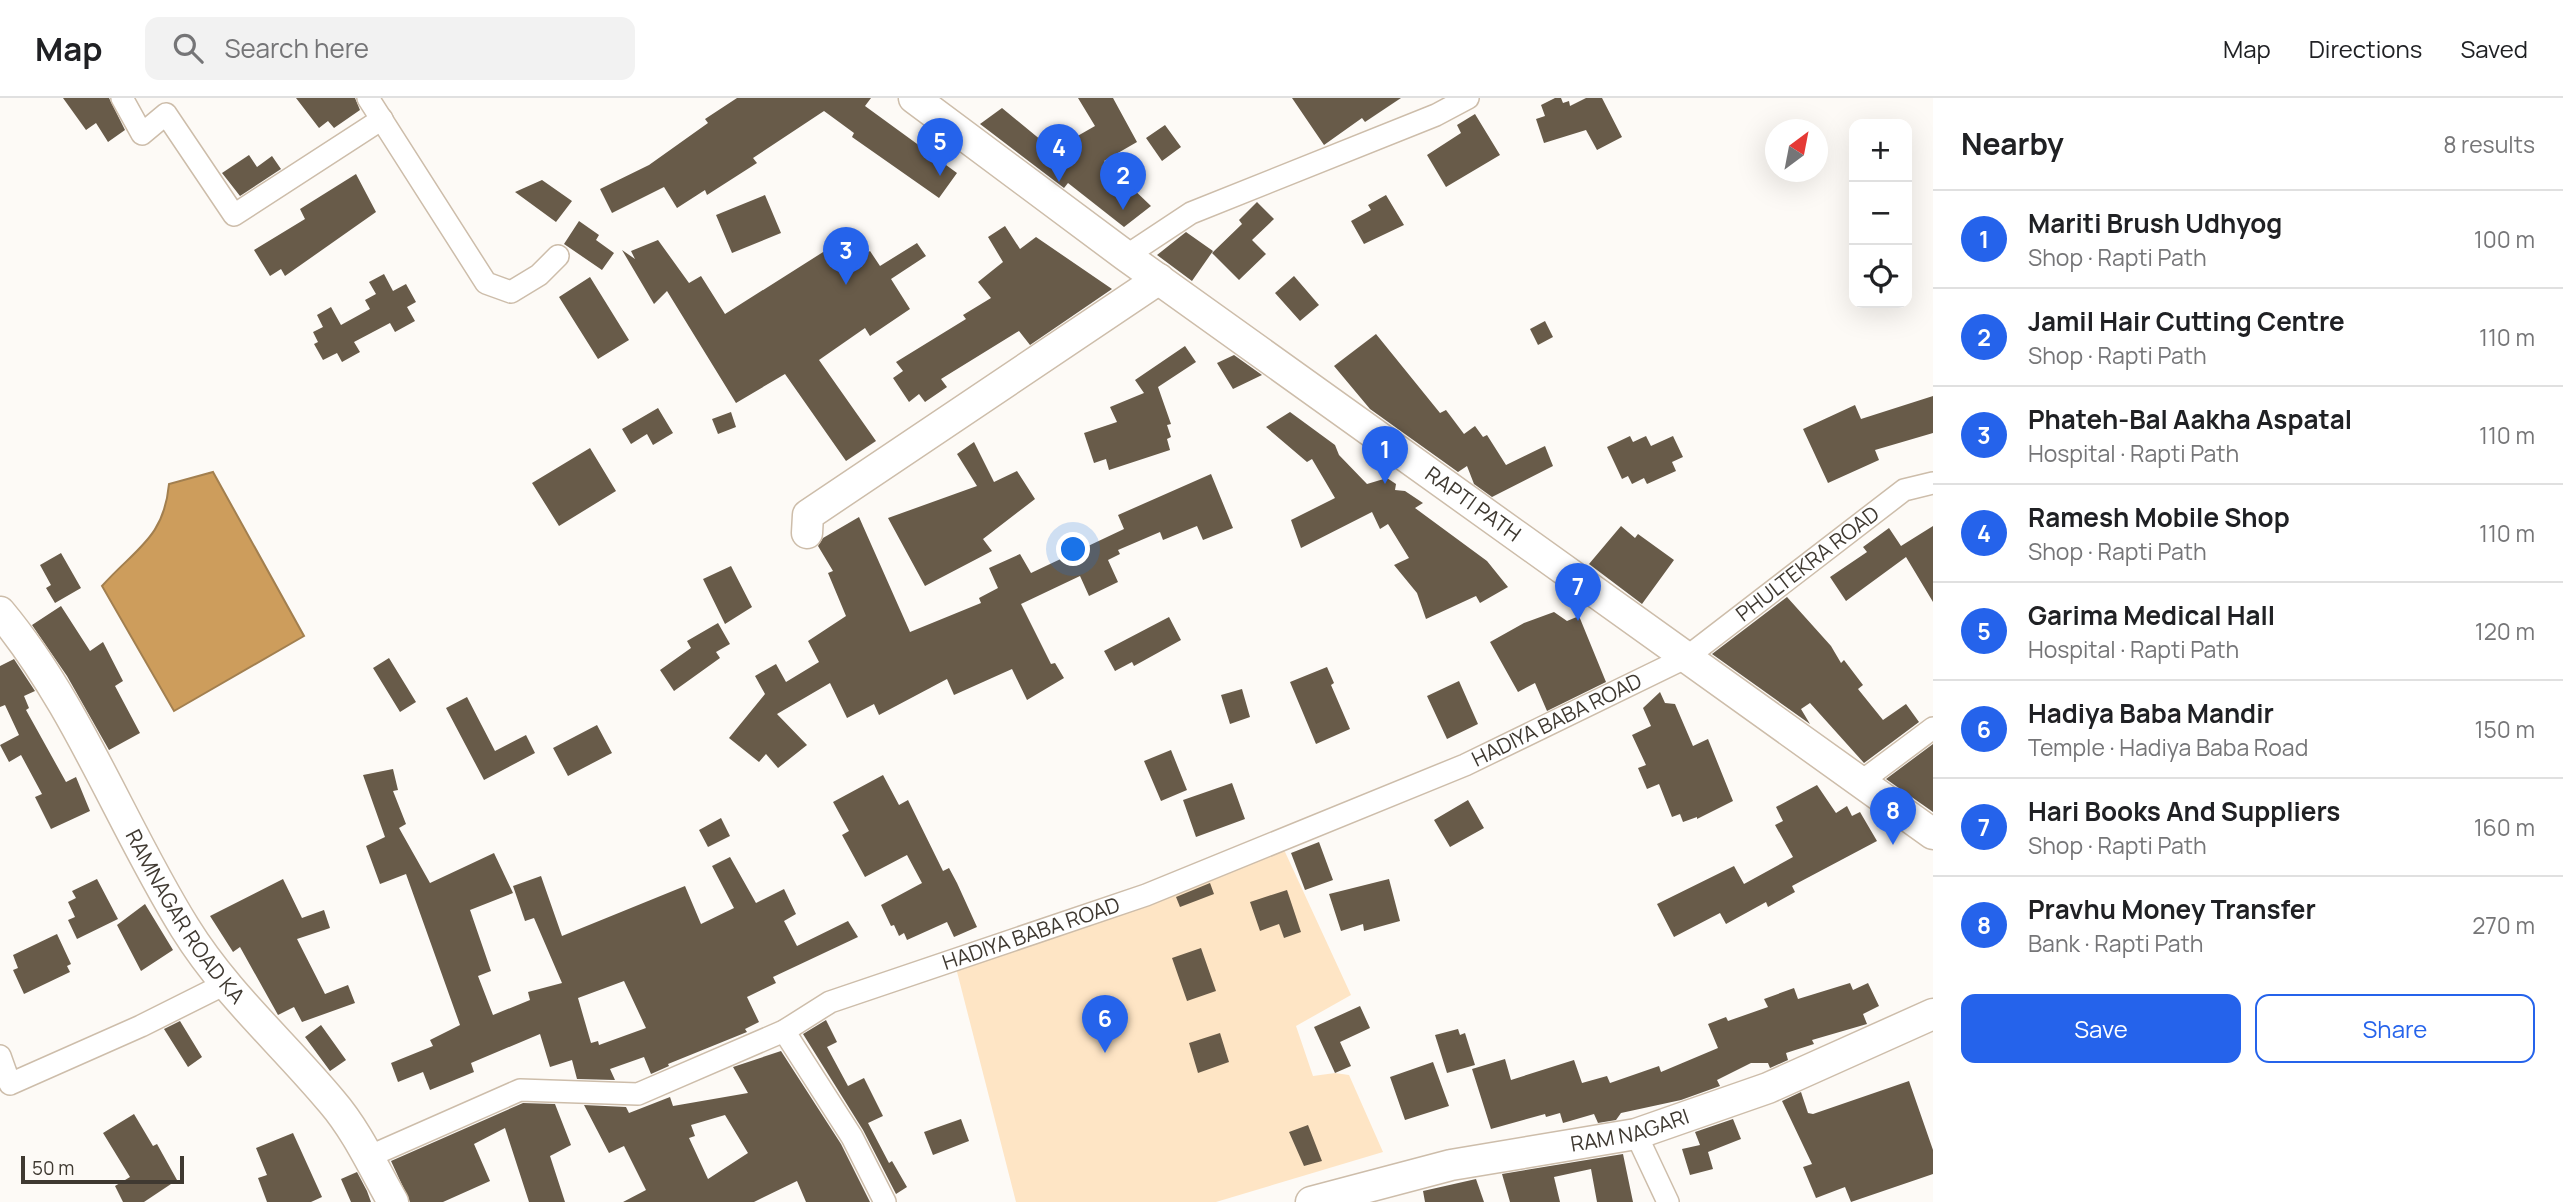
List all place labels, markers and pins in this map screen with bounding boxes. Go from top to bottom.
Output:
pin: 5 [917,118,963,176]
pin: 4 [1036,124,1082,182]
pin: 2 [1100,152,1146,210]
pin: 3 [823,227,869,285]
pin: 1 [1362,426,1408,484]
pin: 7 [1555,563,1601,621]
pin: 8 [1870,787,1916,845]
pin: 6 [1082,995,1128,1053]

